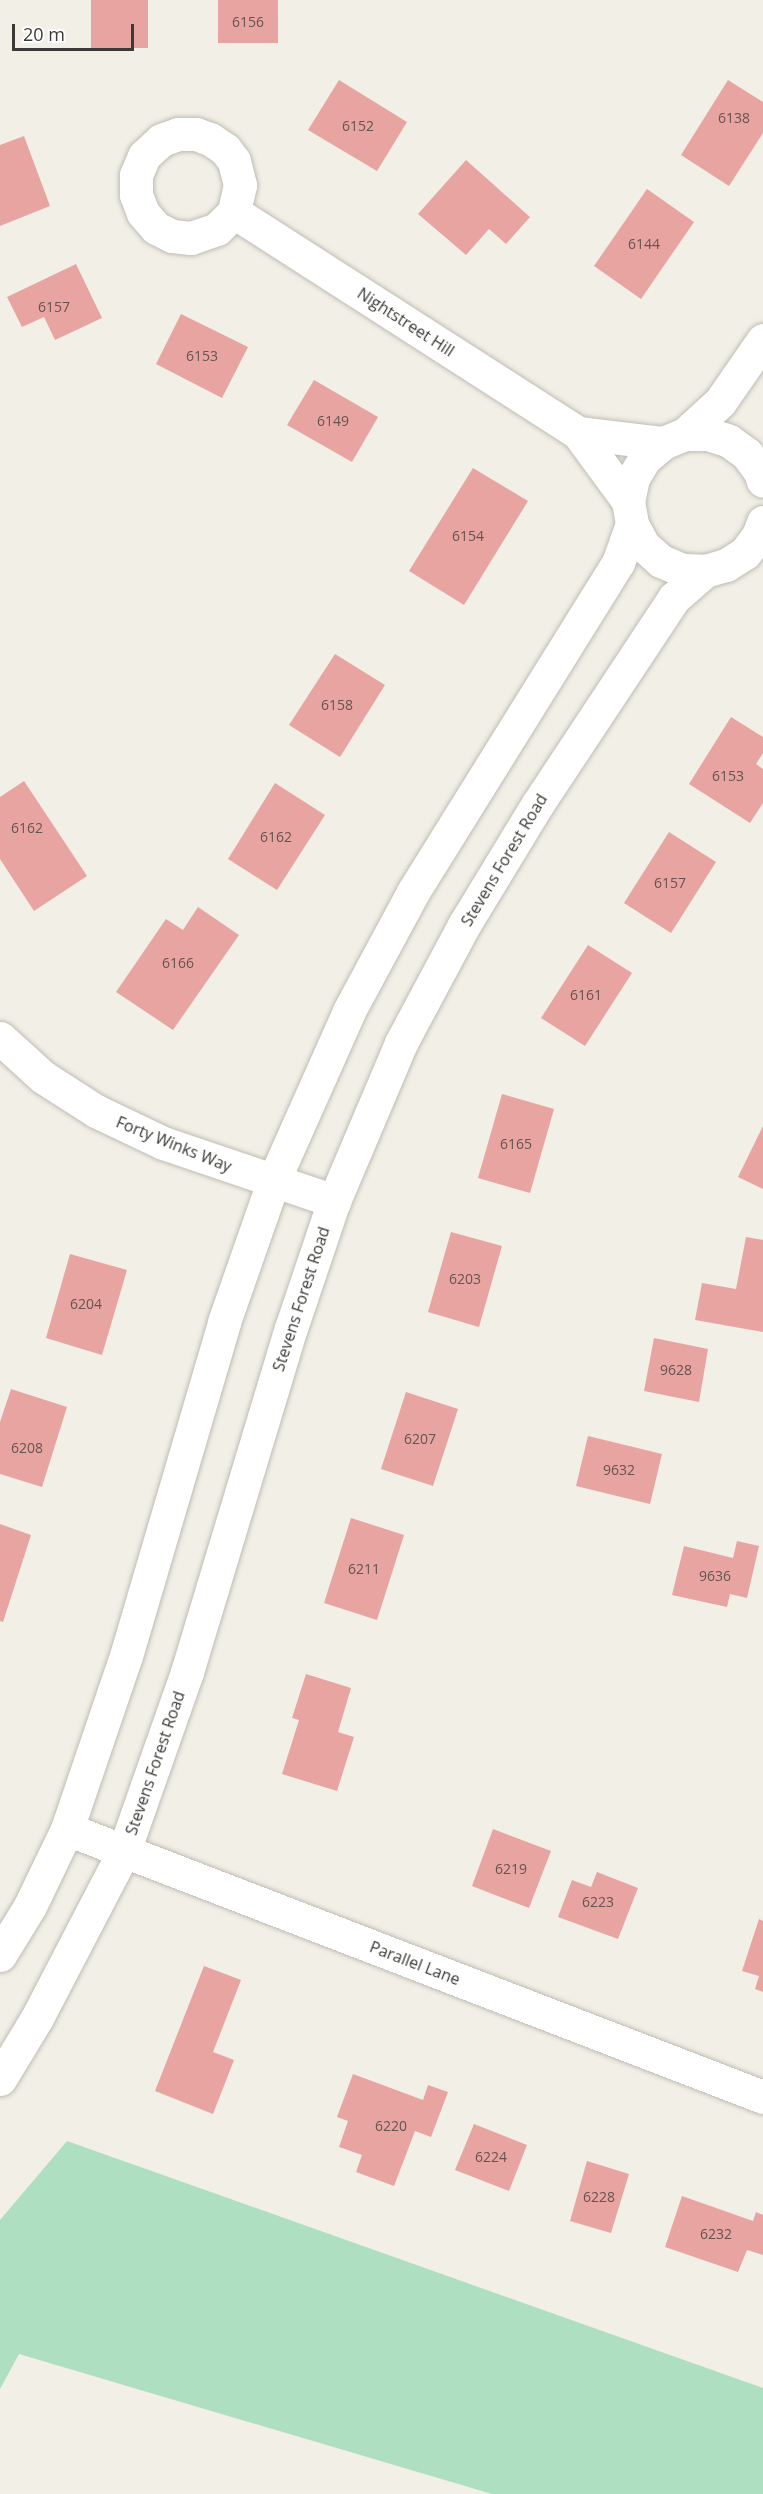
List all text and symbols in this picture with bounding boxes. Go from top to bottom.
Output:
scale bar [15,12,136,50]
house number: 6156 [232,14,264,30]
text: 20 m [23,22,65,46]
house number: 6138 [718,110,750,126]
house number: 6152 [342,118,374,134]
house number: 6144 [628,236,660,252]
street label: Nightstreet Hill [354,283,458,361]
house number: 6157 [38,299,70,315]
house number: 6153 [186,348,218,364]
house number: 6149 [317,413,349,429]
house number: 6154 [452,528,484,544]
house number: 6158 [321,697,353,713]
house number: 6153 [712,768,744,784]
street label: Stevens Forest Road [457,790,551,930]
house number: 6162 [11,820,43,836]
house number: 6162 [260,829,292,845]
house number: 6157 [654,875,686,891]
house number: 6166 [162,955,194,971]
house number: 6161 [570,987,602,1003]
street label: Forty Winks Way [113,1112,235,1176]
house number: 6165 [500,1136,532,1152]
street label: Stevens Forest Road [269,1224,333,1374]
house number: 6203 [449,1271,481,1287]
house number: 6204 [70,1296,102,1312]
house number: 9628 [660,1362,692,1378]
house number: 6207 [404,1431,436,1447]
house number: 6208 [11,1440,43,1456]
house number: 9632 [603,1462,635,1478]
house number: 6211 [348,1561,380,1577]
house number: 9636 [699,1568,731,1584]
street label: Stevens Forest Road [121,1688,189,1838]
house number: 6219 [495,1861,527,1877]
house number: 6223 [582,1894,614,1910]
street label: Parallel Lane [367,1937,463,1989]
house number: 6220 [375,2118,407,2134]
house number: 6224 [475,2149,507,2165]
house number: 6228 [583,2189,615,2205]
house number: 6232 [700,2226,732,2242]

